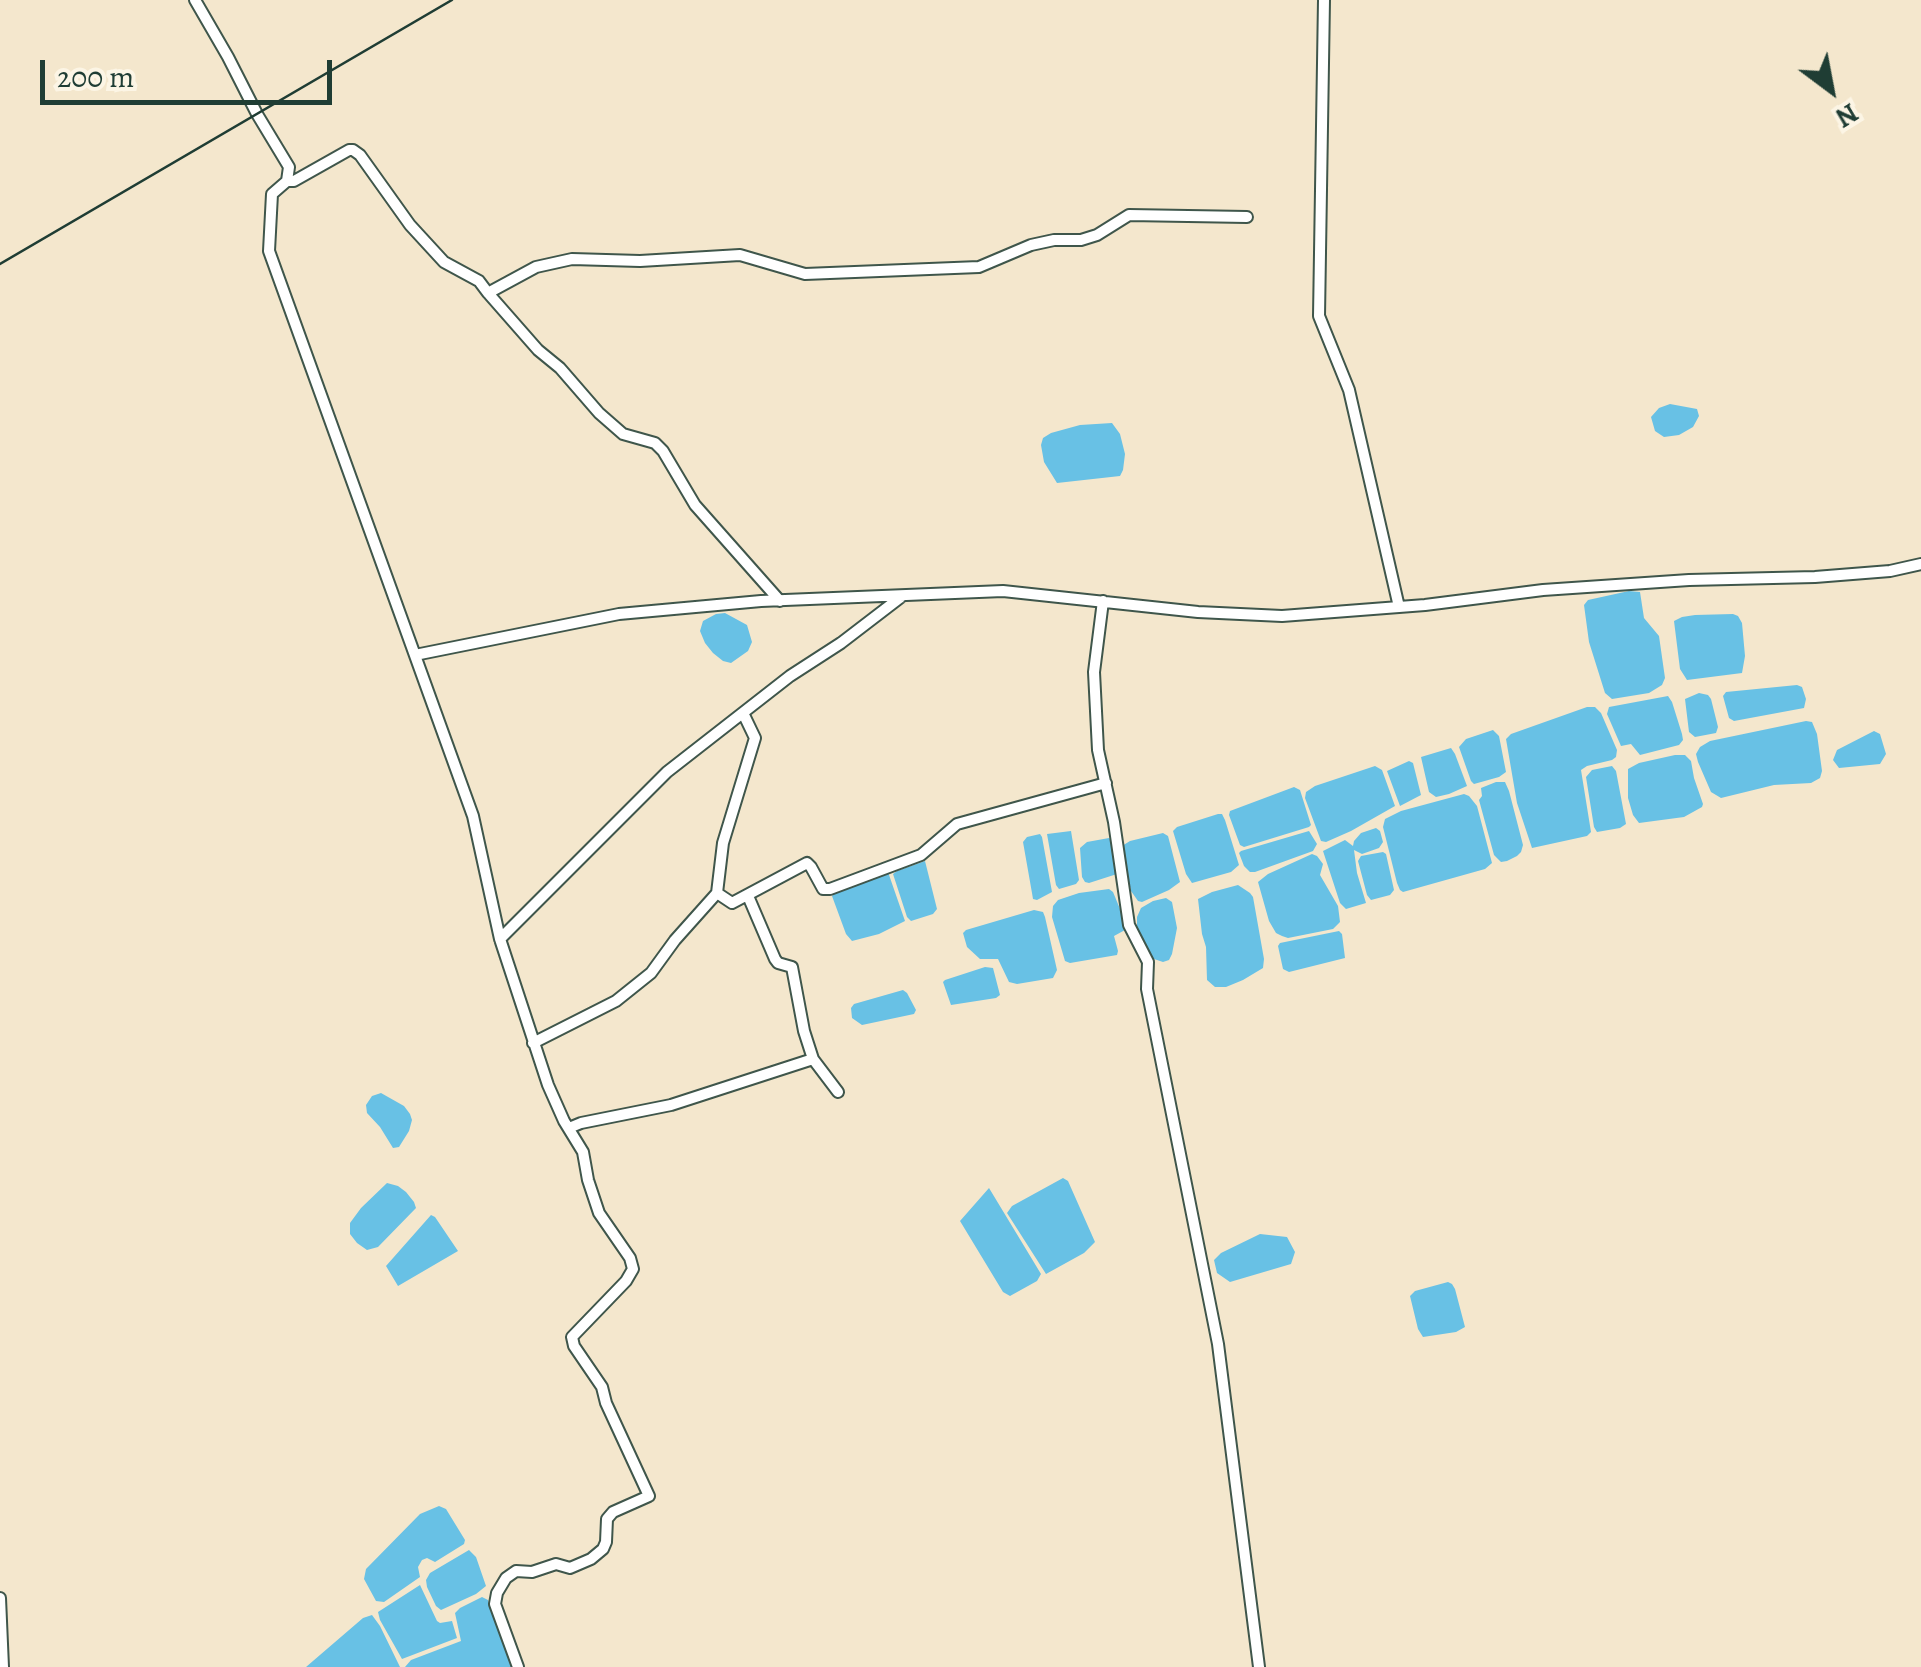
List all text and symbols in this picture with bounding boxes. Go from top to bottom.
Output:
scale bar [45,40,338,102]
north arrow [1781,40,1881,140]
text: 200 m [57,57,134,97]
text: N [1828,94,1866,137]

